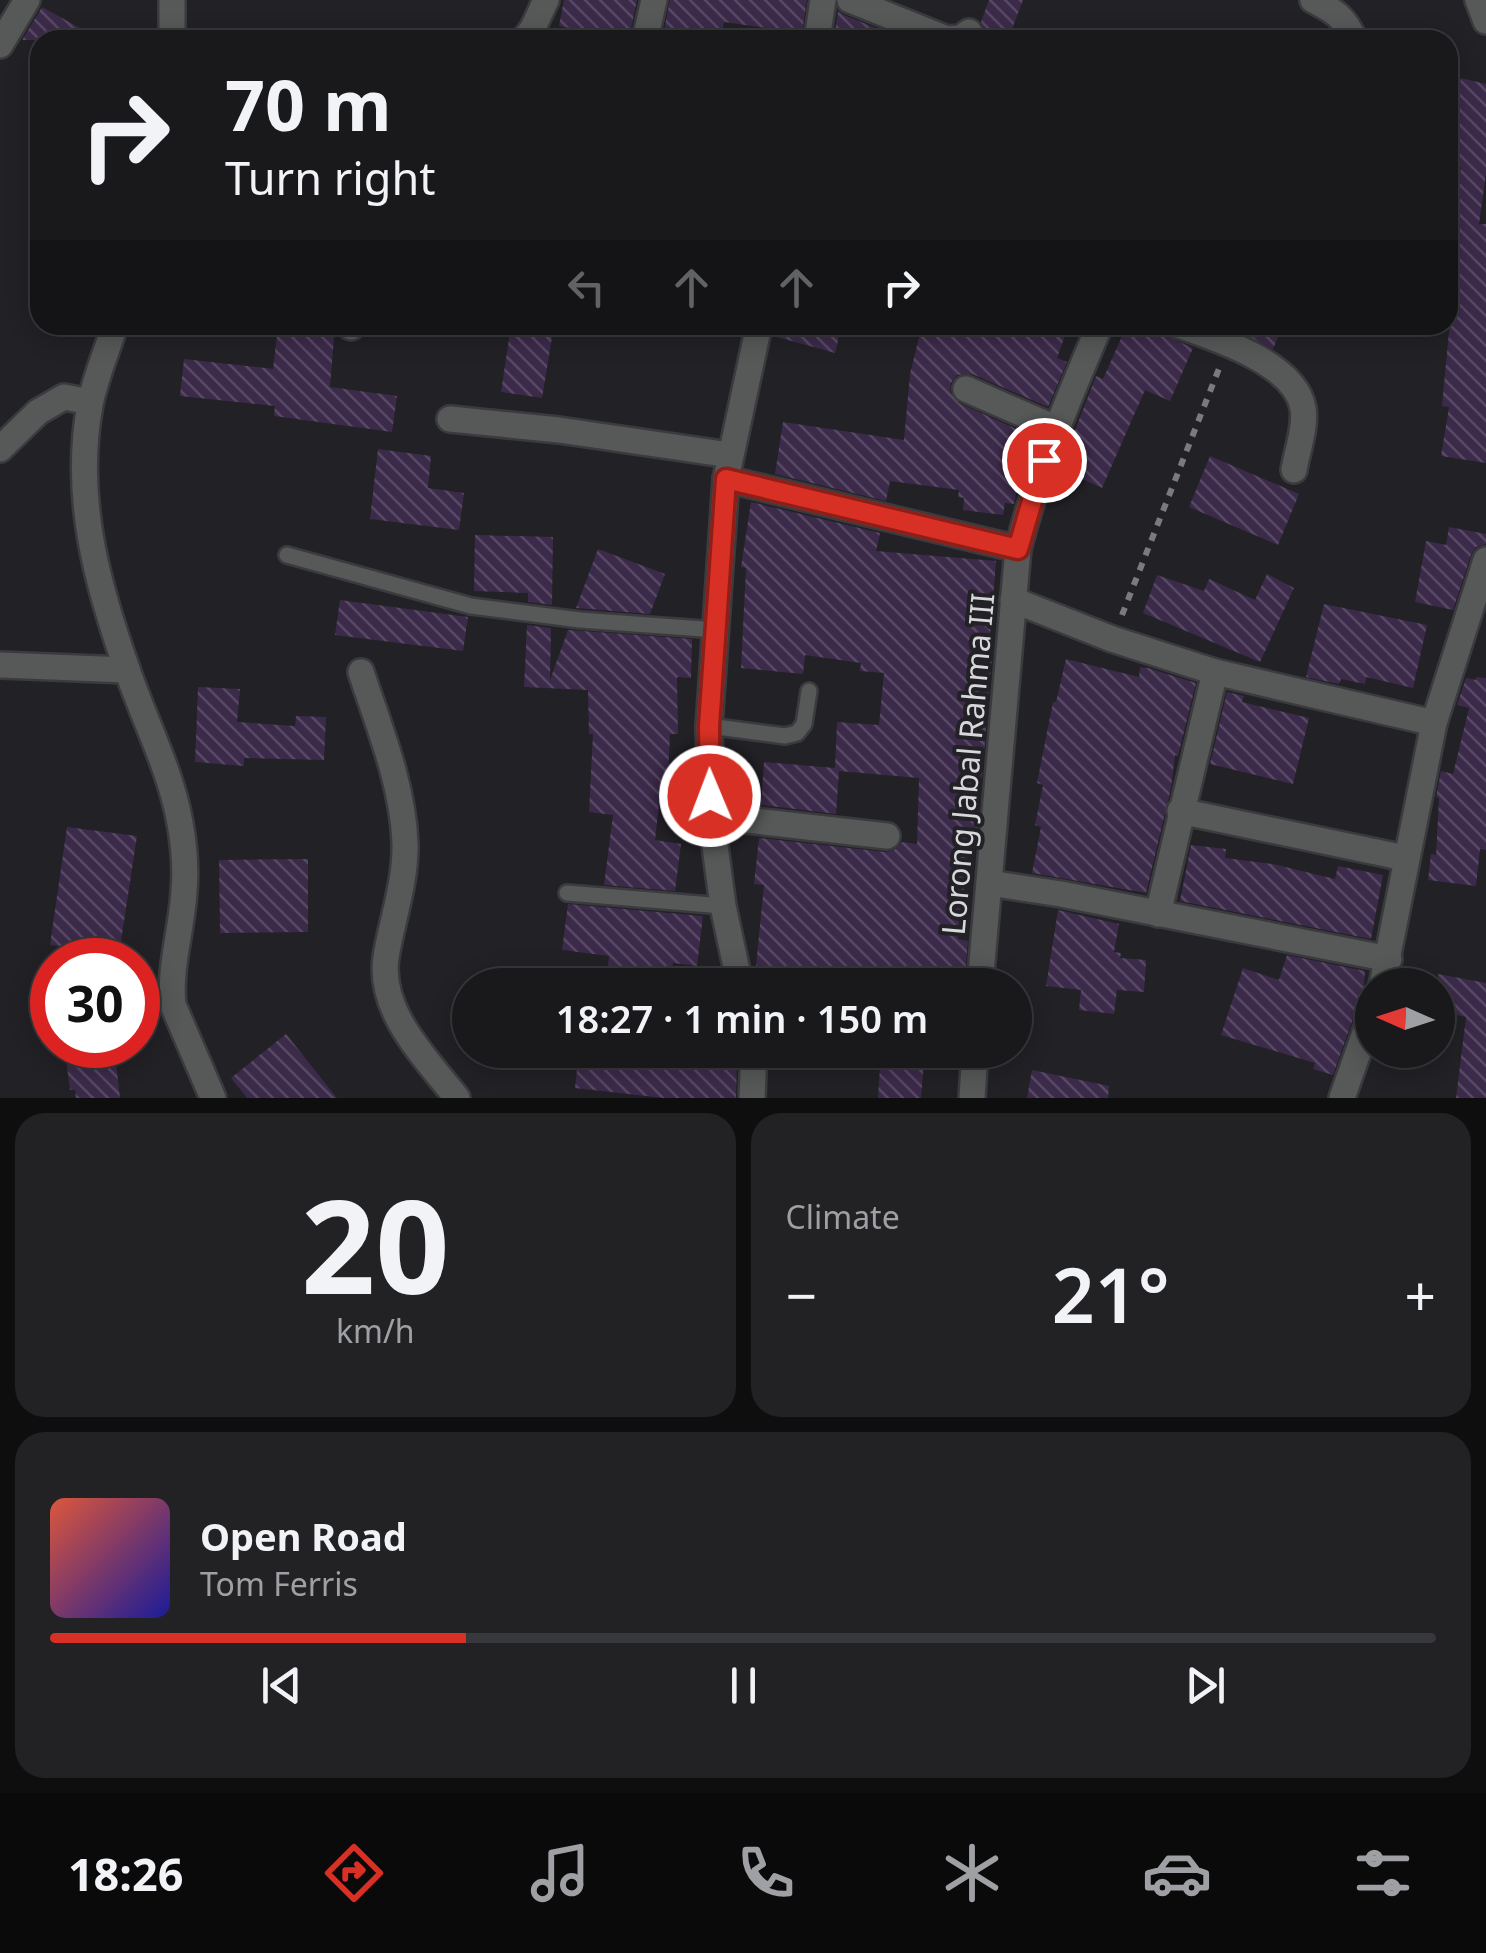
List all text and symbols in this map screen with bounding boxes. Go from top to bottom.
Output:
text: 70 m [225,56,392,152]
icon: right [60,70,190,200]
text: Turn right [225,147,436,208]
icon: left [559,260,614,315]
icon: ahead [664,260,719,315]
icon: ahead [769,260,824,315]
icon: right [874,260,929,315]
pin [1002,418,1087,503]
icon: arrive [1017,433,1072,488]
street label: Lorong Jabal Rahma III [931,591,1003,937]
position arrow [658,744,762,848]
speed limit sign: 30 [30,938,160,1068]
north arrow [1355,968,1455,1068]
map controls [1355,968,1455,1068]
text: 18:27 · 1 min · 150 m [556,992,928,1044]
text: 20 [301,1155,450,1332]
text: Climate [786,1195,900,1238]
text: 21° [1052,1243,1170,1345]
text: − [786,1257,817,1332]
text: + [1405,1257,1436,1332]
text: km/h [336,1309,415,1352]
text: Open Road [200,1510,407,1562]
text: Tom Ferris [200,1562,358,1605]
icon: previous [254,1658,309,1713]
icon: pause [716,1658,771,1713]
icon: next [1178,1658,1233,1713]
icon: directions [319,1838,389,1908]
icon: music [525,1838,595,1908]
icon: phone [731,1838,801,1908]
icon: climate [937,1838,1007,1908]
icon: car [1142,1838,1212,1908]
icon: filters [1348,1838,1418,1908]
text: 18:26 [68,1843,183,1904]

